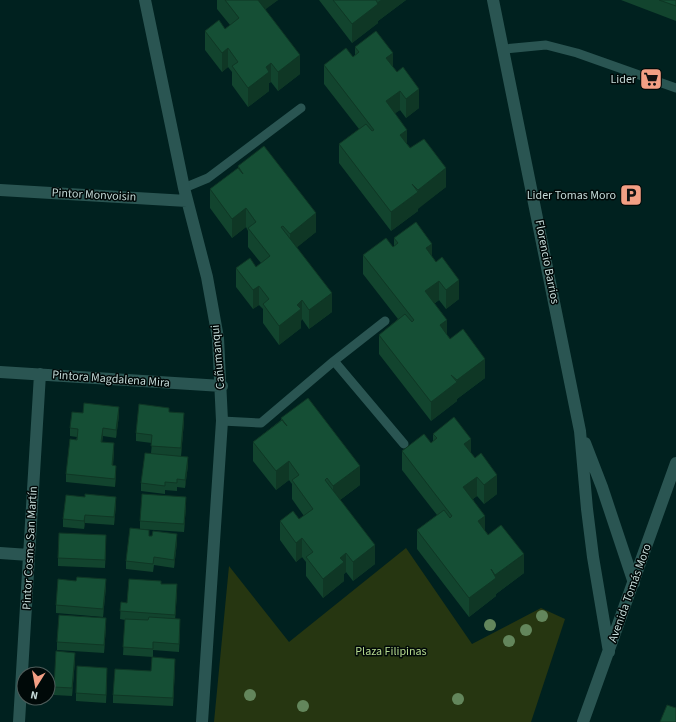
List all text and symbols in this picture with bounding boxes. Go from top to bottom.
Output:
supermarket icon: Lider [638,66,664,92]
place label: Lider [610,71,637,88]
parking icon: Lider Tomas Moro [618,182,644,208]
street label: Pintor Monvoisin [51,184,137,206]
place label: Lider Tomas Moro [527,187,616,204]
street label: Florencio Barrios [531,219,563,305]
street label: Cañumanqui [207,324,229,390]
street label: Pintora Magdalena Mira [52,366,170,392]
street label: Pintor Cosme San Martín [18,486,42,610]
street label: Avenida Tomás Moro [604,541,656,645]
park label: Plaza Filipinas [355,643,427,660]
north arrow [16,666,56,706]
text: N [29,687,39,703]

